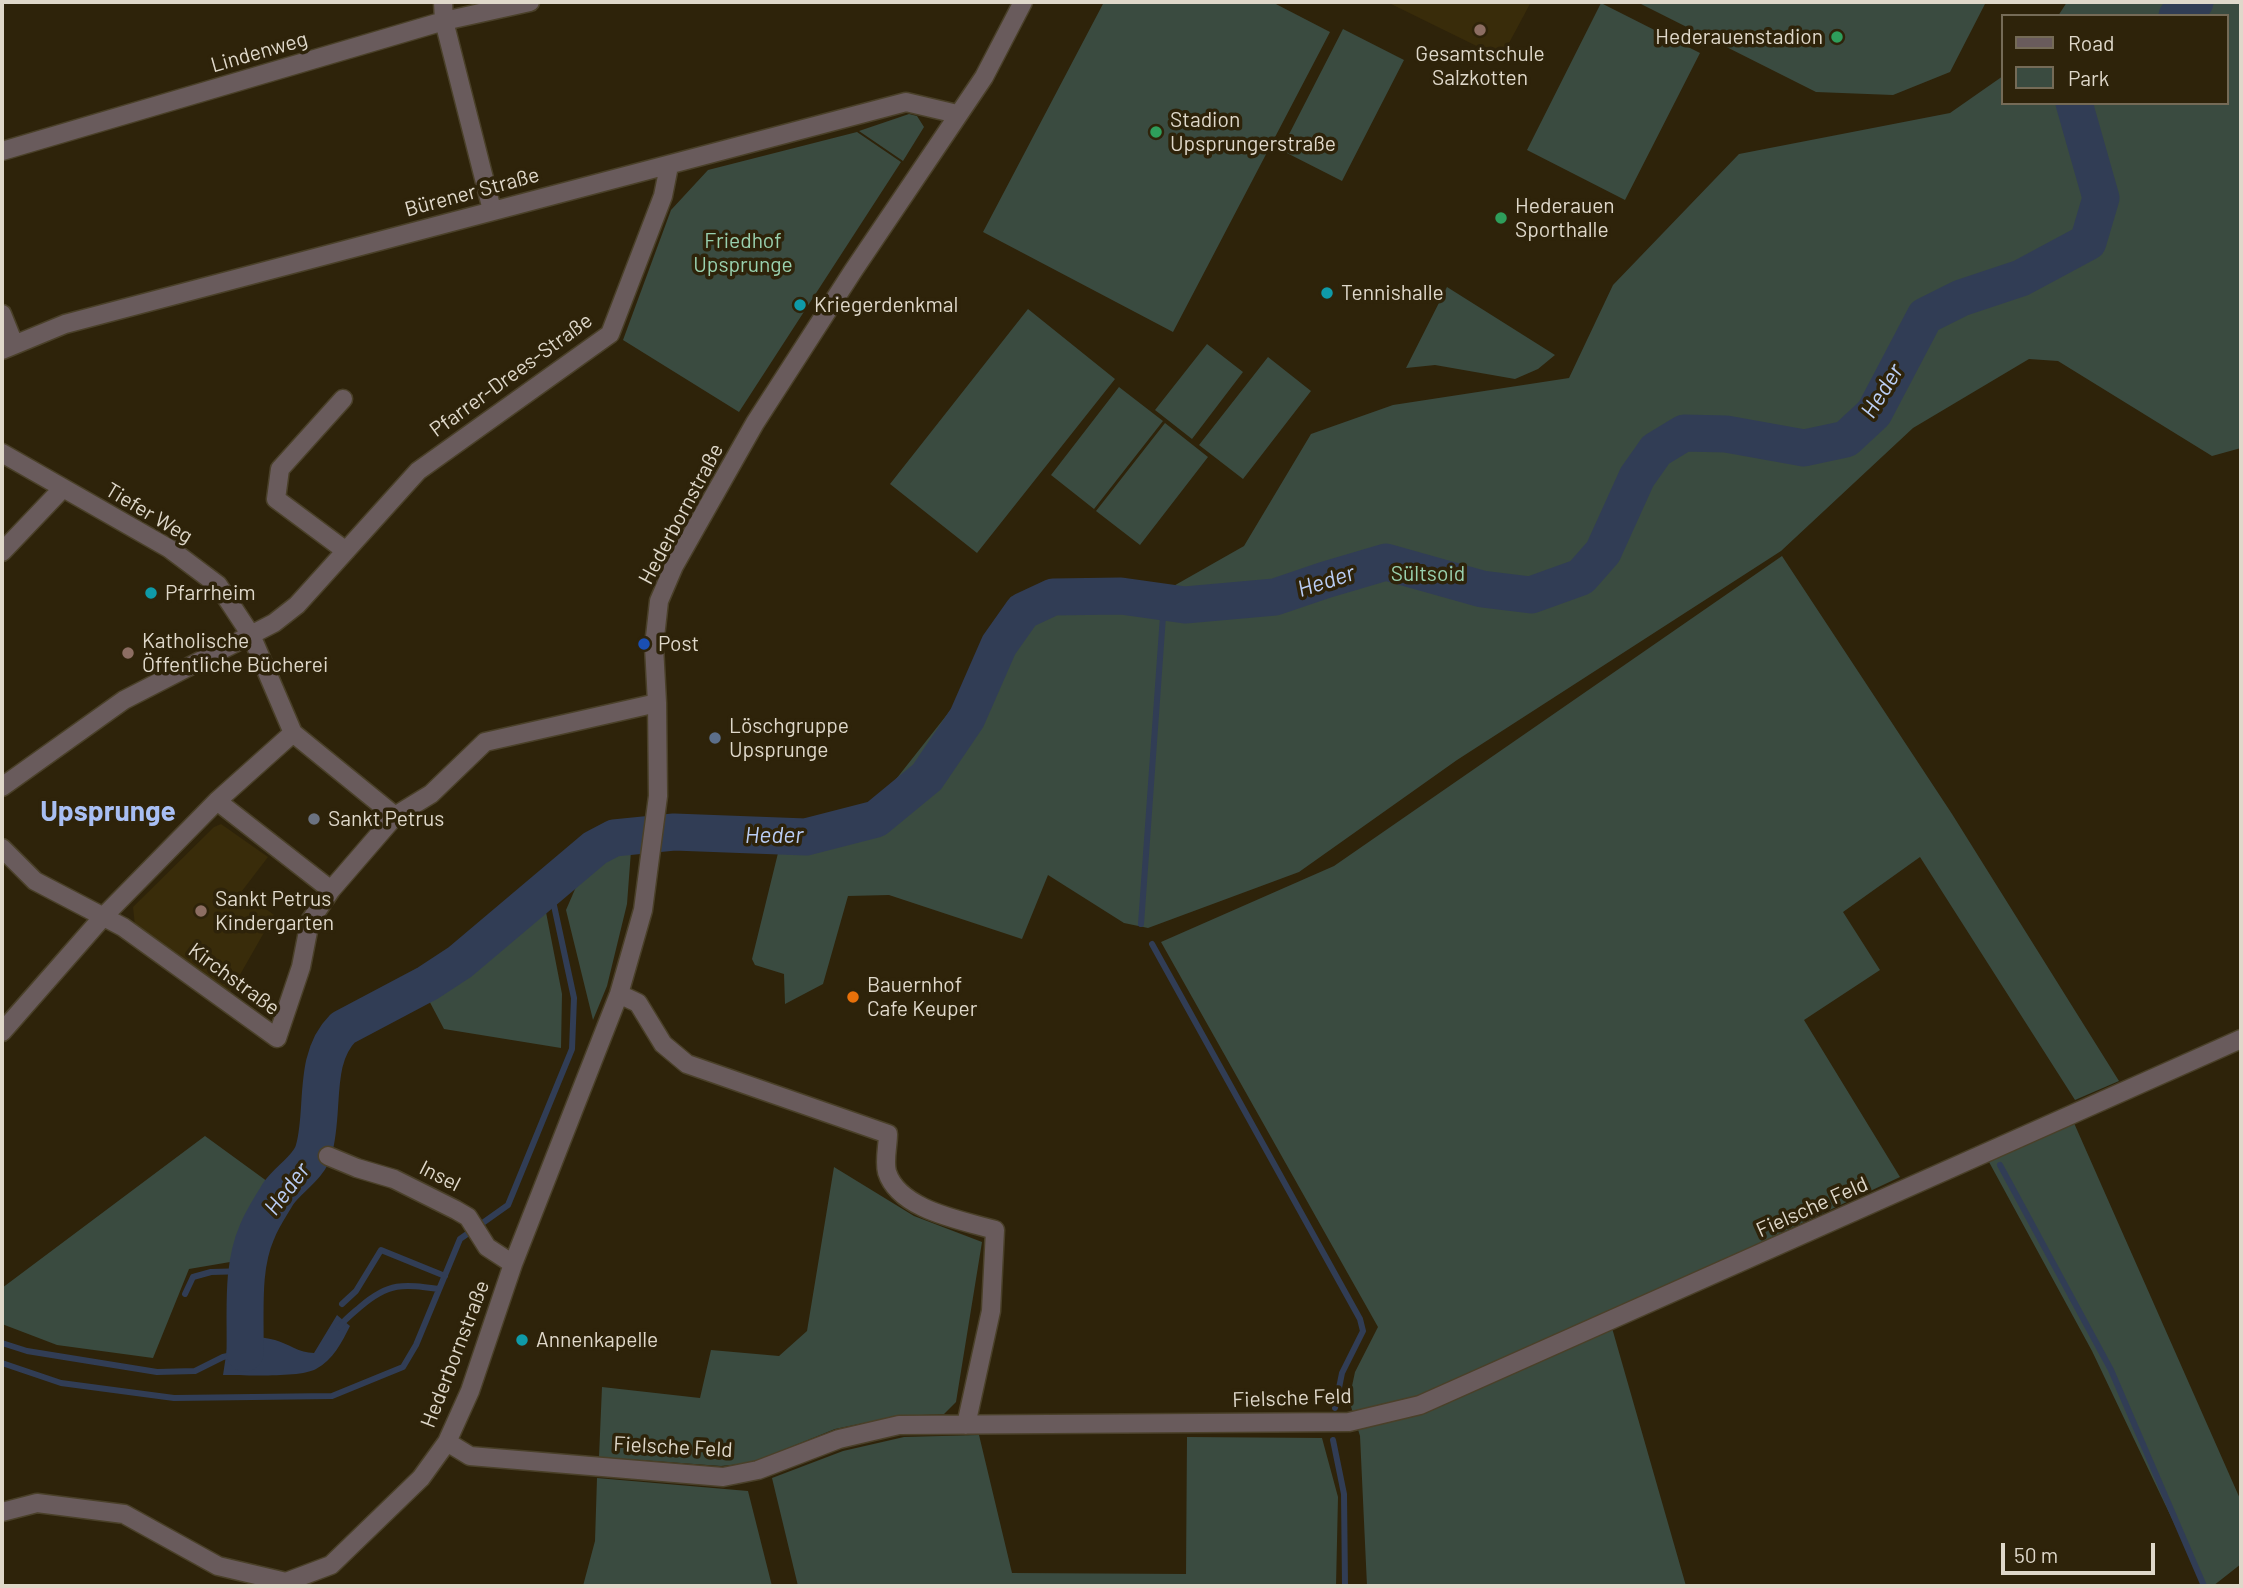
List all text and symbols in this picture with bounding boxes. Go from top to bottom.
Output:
legend [2002,14,2229,105]
marker: Gesamtschule Salzkotten [1472,22,1488,38]
place label: Hederauenstadion [1655,24,1823,50]
street label: Lindenweg [208,26,310,78]
marker: Hederauenstadion [1829,29,1845,45]
text: Road [2068,30,2114,55]
place label: Gesamtschule Salzkotten [1415,41,1545,91]
text: Park [2068,65,2109,90]
place label: Stadion Upsprungerstraße [1170,107,1336,157]
marker: Stadion Upsprungerstraße [1148,124,1164,140]
street label: Bürener Straße [402,162,542,222]
place label: Hederauen Sporthalle [1515,193,1615,243]
marker: Hederauen Sporthalle [1493,210,1509,226]
park label: Friedhof Upsprunge [693,228,793,278]
place label: Tennishalle [1341,280,1444,306]
marker: Tennishalle [1319,285,1335,301]
place label: Kriegerdenkmal [814,292,958,318]
marker: Kriegerdenkmal [792,297,808,313]
street label: Pfarrer-Drees-Straße [425,308,597,442]
water label: Heder [1855,359,1909,423]
street label: Hederbornstraße [633,439,729,589]
street label: Tiefer Weg [101,477,197,549]
water label: Heder [1294,559,1358,603]
park label: Sültsoid [1391,561,1465,587]
place label: Pfarrheim [165,580,256,606]
marker: Pfarrheim [143,585,159,601]
place label: Katholische Öffentliche Bücherei [142,628,328,678]
place label: Post [658,631,699,657]
marker: Post [636,636,652,652]
marker: Katholische Öffentliche Bücherei [120,645,136,661]
place label: Löschgruppe Upsprunge [729,713,849,763]
marker: Löschgruppe Upsprunge [707,730,723,746]
district label: Upsprunge [40,795,176,829]
place label: Sankt Petrus [328,806,444,832]
marker: Sankt Petrus [306,811,322,827]
water label: Heder [745,821,803,849]
place label: Sankt Petrus Kindergarten [215,886,334,936]
marker: Sankt Petrus Kindergarten [193,903,209,919]
street label: Kirchstraße [183,937,285,1021]
place label: Bauernhof Cafe Keuper [867,972,977,1022]
marker: Bauernhof Cafe Keuper [845,989,861,1005]
street label: Insel [415,1155,465,1197]
water label: Heder [258,1157,316,1221]
street label: Fielsche Feld [1752,1171,1872,1243]
street label: Hederbornstraße [415,1277,495,1431]
place label: Annenkapelle [536,1327,658,1353]
marker: Annenkapelle [514,1332,530,1348]
street label: Fielsche Feld [1232,1383,1352,1413]
street label: Fielsche Feld [613,1431,733,1463]
scale bar [2005,1528,2159,1572]
text: 50 m [2014,1542,2058,1567]

